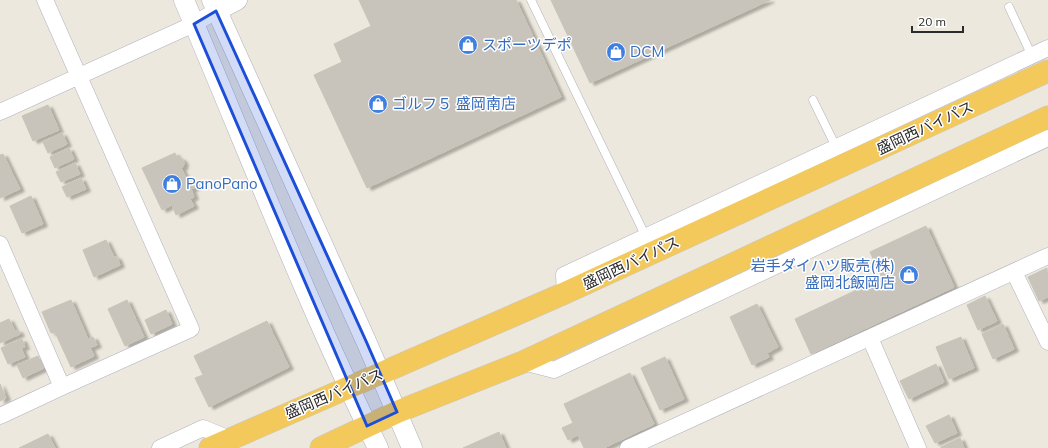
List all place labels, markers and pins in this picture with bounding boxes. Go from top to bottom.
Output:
shop icon: スポーツデポ [457,34,479,56]
place label: スポーツデポ [482,35,572,54]
shop icon: DCM [605,41,627,63]
place label: DCM [630,42,664,61]
shop icon: ゴルフ５ 盛岡南店 [367,93,389,115]
place label: ゴルフ５ 盛岡南店 [392,94,516,113]
shop icon: PanoPano [161,173,183,195]
place label: PanoPano [186,174,258,193]
place label: 岩手ダイハツ販売(株) 盛岡北飯岡店 [751,256,895,292]
shop icon: 岩手ダイハツ販売(株) 盛岡北飯岡店 [898,264,920,286]

